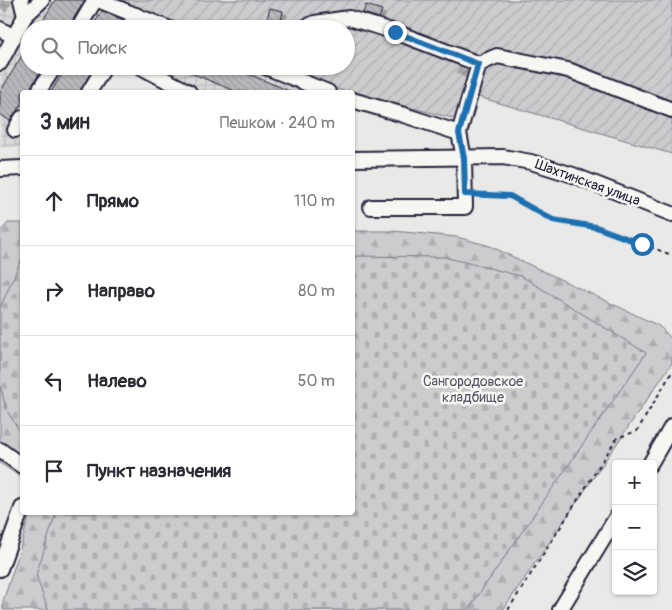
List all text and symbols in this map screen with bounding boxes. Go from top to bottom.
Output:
search box [20,20,355,75]
route end [384,21,407,44]
icon: search [38,34,66,62]
text: Поиск [78,36,128,60]
text: 3 мин [40,109,90,136]
text: Пешком · 240 m [220,113,335,133]
street label: Шахтинская улица [533,156,643,209]
icon: ahead [40,187,68,215]
text: Прямо [87,189,139,213]
text: 110 m [294,191,335,211]
route start [631,233,654,256]
icon: right [40,277,68,305]
text: Направо [87,279,155,303]
text: 80 m [298,281,335,301]
icon: left [40,367,68,395]
text: Налево [87,369,147,393]
text: 50 m [298,371,335,391]
park label: Сангородовское кладбище [423,373,523,406]
icon: arrive [40,457,68,485]
text: Пункт назначения [87,459,231,483]
map controls [612,460,657,595]
button: + [612,460,657,505]
button: − [612,505,657,550]
button: layers [612,550,657,595]

